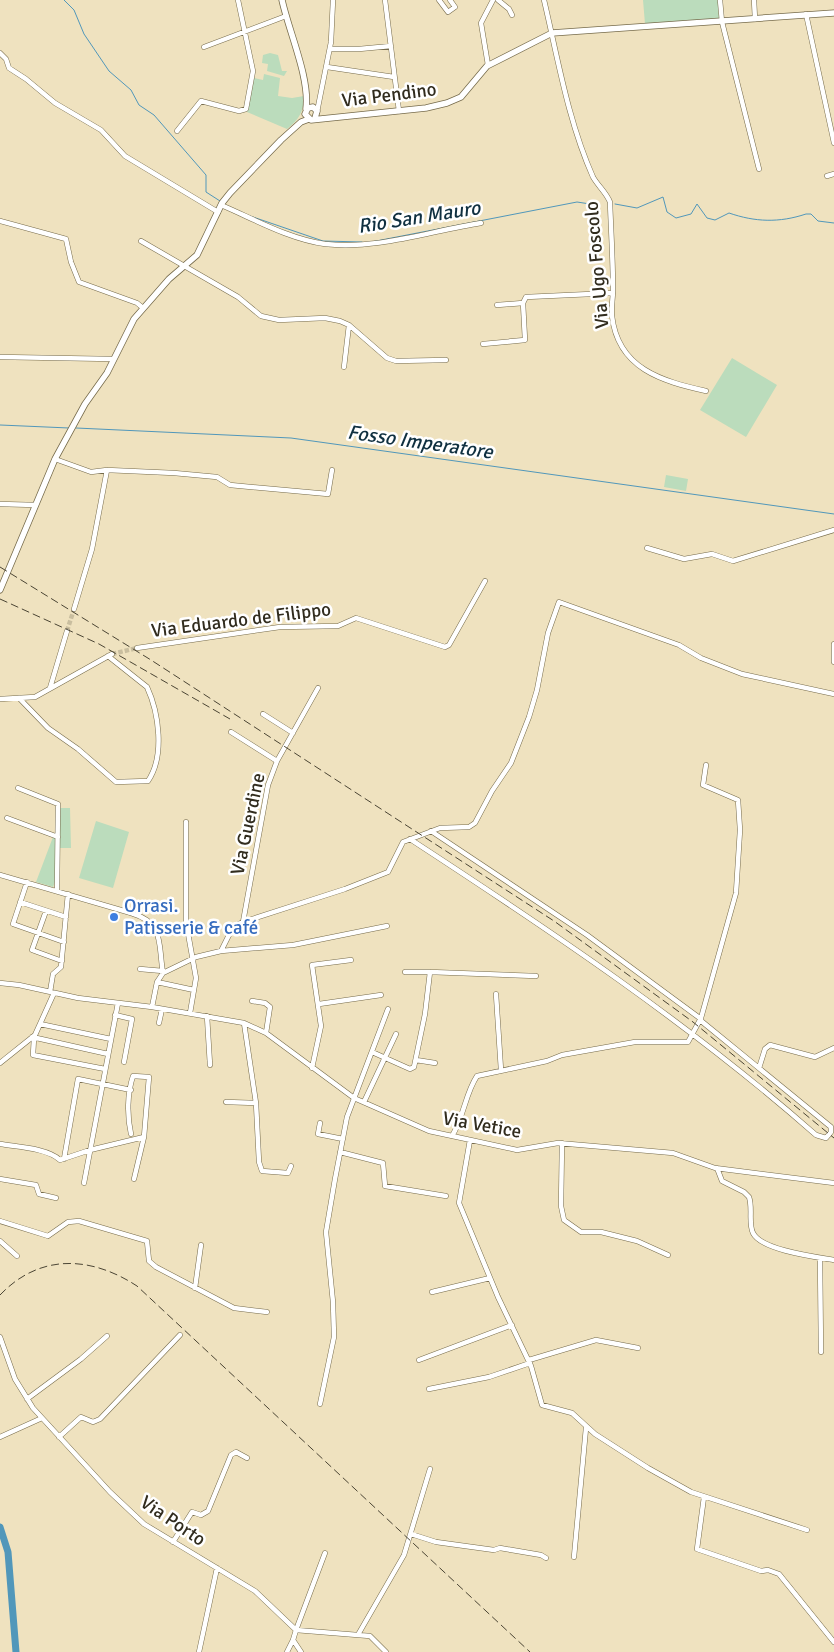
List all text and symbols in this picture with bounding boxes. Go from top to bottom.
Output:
street label: Via Pendino [340,77,438,113]
water label: Rio San Mauro [356,195,483,239]
street label: Via Ugo Foscolo [579,200,615,330]
water label: Fosso Imperatore [346,419,495,465]
street label: Via Eduardo de Filippo [150,597,332,643]
street label: Via Guerdine [225,771,271,877]
place label: Orrasi. Patisserie & café [124,894,258,940]
marker: Orrasi. Patisserie & café [108,911,120,923]
street label: Via Vetice [441,1106,523,1144]
street label: Via Porto [136,1490,210,1552]

